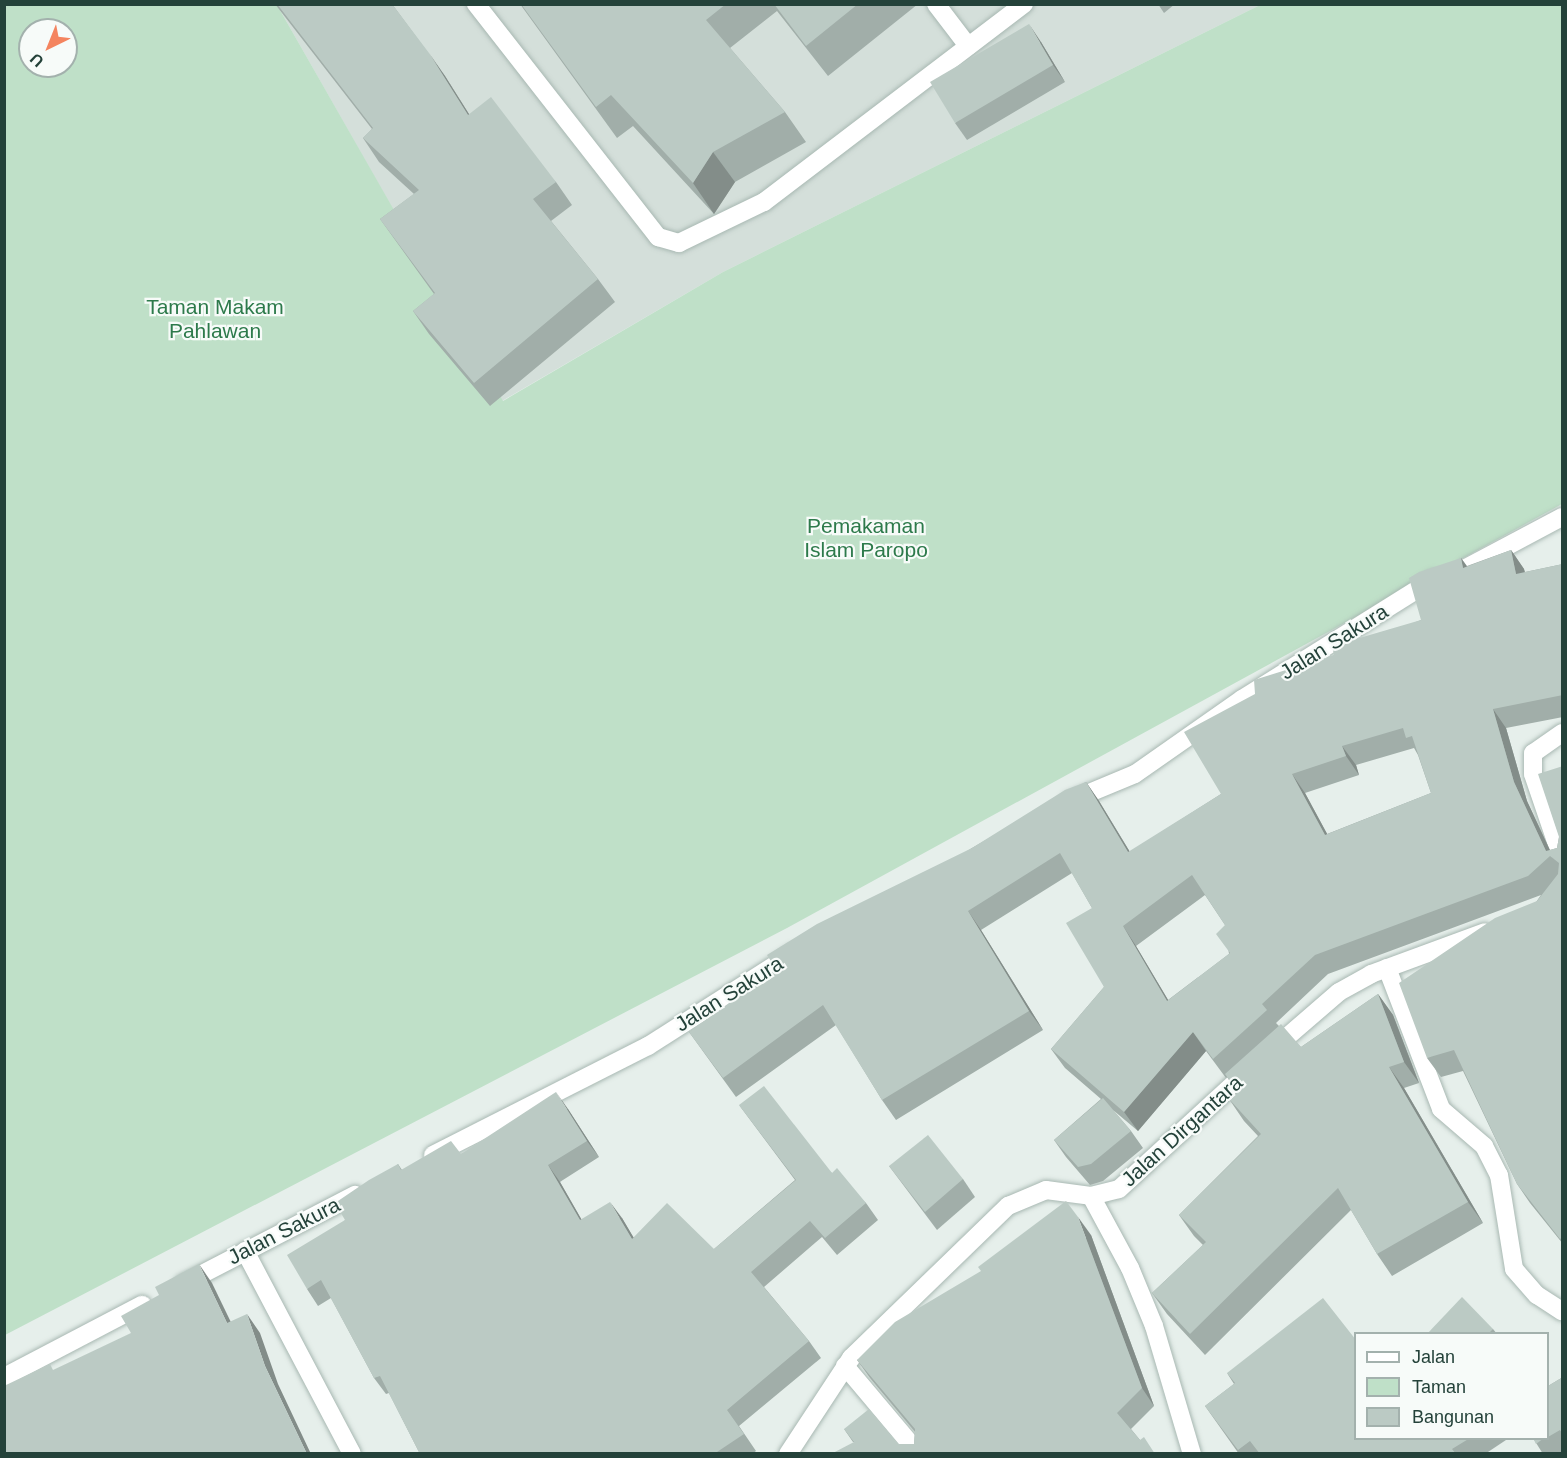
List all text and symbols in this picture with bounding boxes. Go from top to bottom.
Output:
north arrow [18,18,78,78]
text: U [27,50,47,70]
park label: Taman Makam Pahlawan [146,294,284,344]
park label: Pemakaman Islam Paropo [804,513,928,563]
street label: Jalan Sakura [1275,599,1393,685]
street label: Jalan Sakura [670,951,788,1037]
street label: Jalan Dirgantara [1116,1070,1248,1192]
street label: Jalan Sakura [224,1192,344,1270]
legend [1354,1332,1549,1440]
text: Jalan [1412,1347,1455,1367]
text: Taman [1412,1377,1466,1397]
text: Bangunan [1412,1407,1494,1427]

